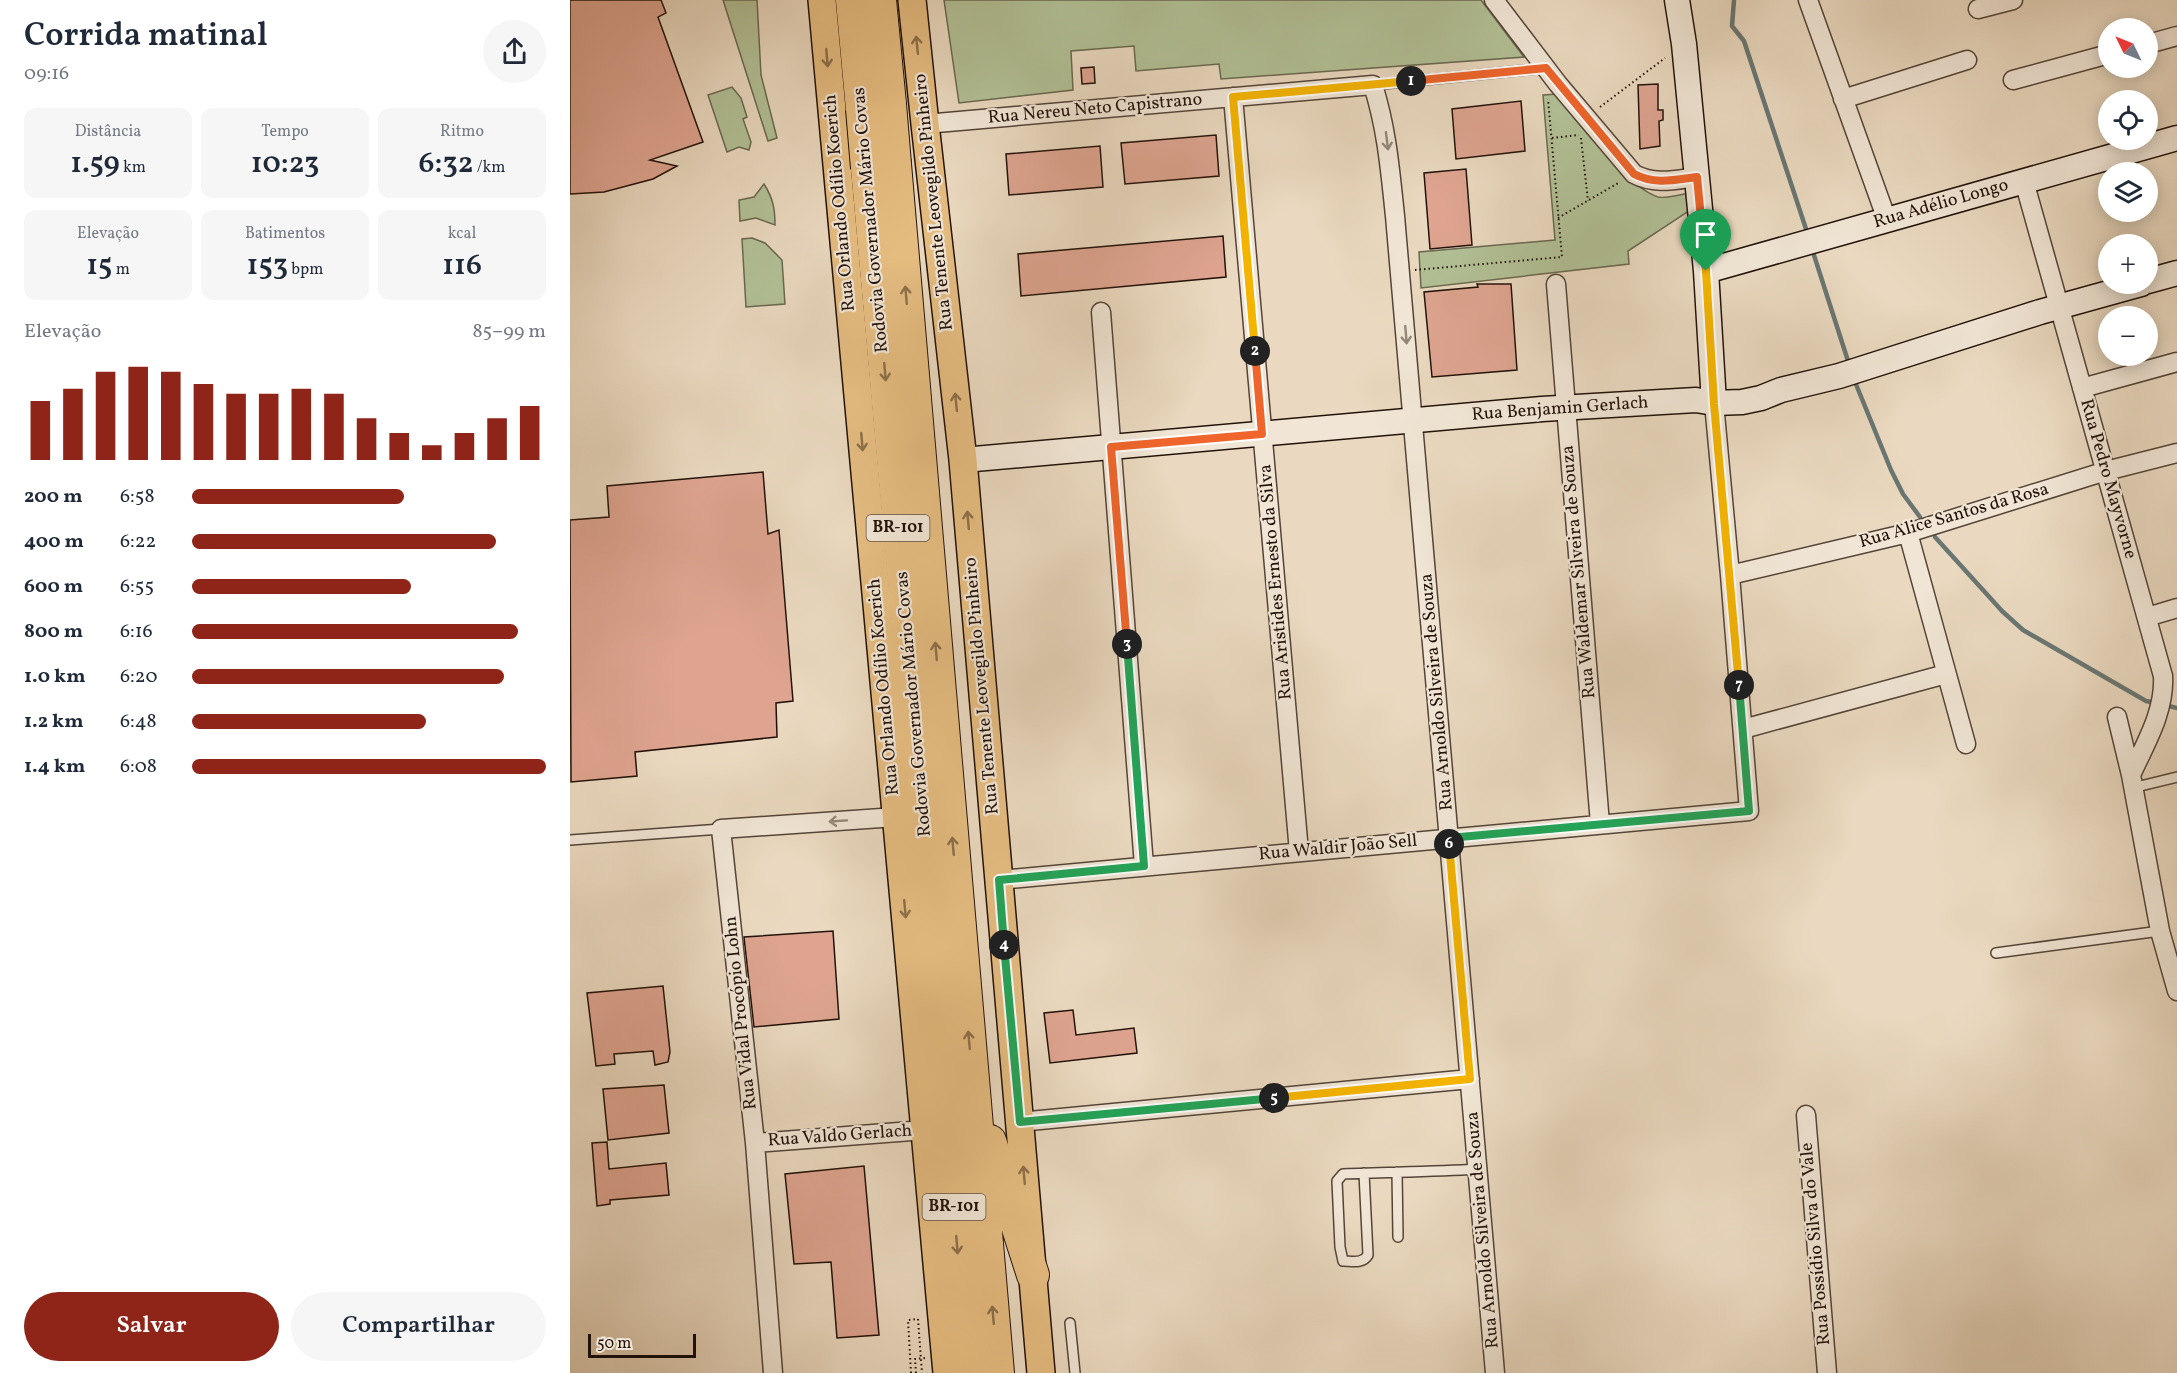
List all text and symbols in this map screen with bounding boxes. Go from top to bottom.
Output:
text: Corrida matinal [24,14,268,60]
north arrow [2098,18,2158,78]
map controls [2098,18,2158,366]
button: share [483,20,546,83]
one-way arrow [911,36,922,55]
one-way arrow [822,48,833,68]
text: 09:16 [24,60,69,88]
pin: 1 [1396,66,1426,96]
text: 1 [1408,70,1414,92]
street label: Rua Tenente Leovegildo Pinheiro [908,72,960,332]
street label: Rodovia Governador Mário Covas [847,86,895,354]
street label: Rua Nereu Neto Capistrano [987,87,1203,131]
button: locate [2098,90,2158,150]
street label: Rua Orlando Odílio Koerich [818,93,862,313]
text: Distância [75,121,141,143]
text: Tempo [261,121,309,143]
text: Ritmo [440,121,484,143]
one-way arrow [1382,131,1393,151]
text: 1.59 [70,143,120,185]
text: 10:23 [251,143,319,185]
text: 6:32 [419,143,474,185]
text: km [120,157,146,179]
text: /km [474,157,505,179]
button: layers [2098,162,2158,222]
street label: Rua Adélio Longo [1871,173,2011,235]
pin [1680,209,1731,271]
icon: arrive [1689,218,1722,251]
text: Elevação [77,223,139,245]
text: Batimentos [245,223,325,245]
text: kcal [448,223,476,245]
button: + [2098,234,2158,294]
text: 15 [86,245,112,287]
text: 153 [247,245,288,287]
text: 116 [442,245,482,287]
text: m [112,259,130,281]
text: bpm [288,259,323,281]
one-way arrow [900,285,911,305]
button: − [2098,306,2158,366]
text: Elevação [24,318,101,346]
text: 85–99 m [472,318,546,346]
one-way arrow [1401,325,1412,345]
pin: 2 [1240,336,1270,366]
text: 2 [1251,340,1259,362]
one-way arrow [880,362,891,382]
street label: Rua Benjamin Gerlach [1471,390,1650,428]
one-way arrow [951,392,962,412]
street label: Rua Pedro Mayvorne [2073,396,2143,562]
one-way arrow [857,432,868,452]
street label: Rua Waldemar Silveira de Souza [1555,444,1603,700]
street label: Rua Aristides Ernesto da Silva [1253,463,1299,701]
street label: Rua Alice Santos da Rosa [1856,477,2052,555]
text: 200 m [24,483,82,511]
text: 6:58 [120,483,155,511]
one-way arrow [962,511,973,530]
road number: BR-101 [866,515,930,541]
text: 400 m [24,528,84,556]
text: 6:22 [120,528,156,556]
street label: Rua Tenente Leovegildo Pinheiro [958,556,1006,816]
street label: Rodovia Governador Mário Covas [890,570,938,838]
street label: Rua Arnoldo Silveira de Souza [1414,572,1460,812]
text: 600 m [24,573,83,601]
text: 6:55 [120,573,154,601]
street label: Rua Orlando Odílio Koerich [862,577,906,797]
text: 800 m [24,618,83,646]
text: 6:16 [120,618,153,646]
pin: 3 [1112,629,1142,659]
text: 3 [1123,633,1131,655]
one-way arrow [930,642,941,662]
text: 1.0 km [24,663,86,691]
text: 6:20 [120,663,157,691]
pin: 7 [1724,670,1754,700]
text: 7 [1735,674,1743,696]
text: 1.2 km [24,708,84,736]
text: 6:48 [120,708,157,736]
text: 1.4 km [24,753,85,781]
text: 6:08 [120,753,157,781]
one-way arrow [829,816,849,827]
street label: Rua Waldir João Sell [1258,829,1418,867]
pin: 6 [1434,829,1464,859]
text: 6 [1445,833,1453,855]
one-way arrow [947,836,958,856]
one-way arrow [900,898,911,918]
street label: Rua Vidal Procópio Lohn [718,915,764,1111]
pin: 4 [989,930,1019,960]
text: 4 [999,934,1009,956]
one-way arrow [963,1030,974,1050]
pin: 5 [1259,1083,1289,1113]
text: 5 [1270,1087,1278,1109]
street label: Rua Arnoldo Silveira de Souza [1460,1110,1506,1350]
street label: Rua Valdo Gerlach [767,1118,913,1154]
street label: Rua Possídio Silva do Vale [1795,1142,1837,1346]
one-way arrow [1018,1166,1029,1185]
road number: BR-101 [922,1194,986,1220]
one-way arrow [952,1235,963,1254]
button: Salvar [24,1292,279,1361]
button: Compartilhar [291,1292,546,1361]
one-way arrow [987,1305,998,1325]
scale bar [588,1331,696,1358]
text: 50 m [597,1333,631,1355]

